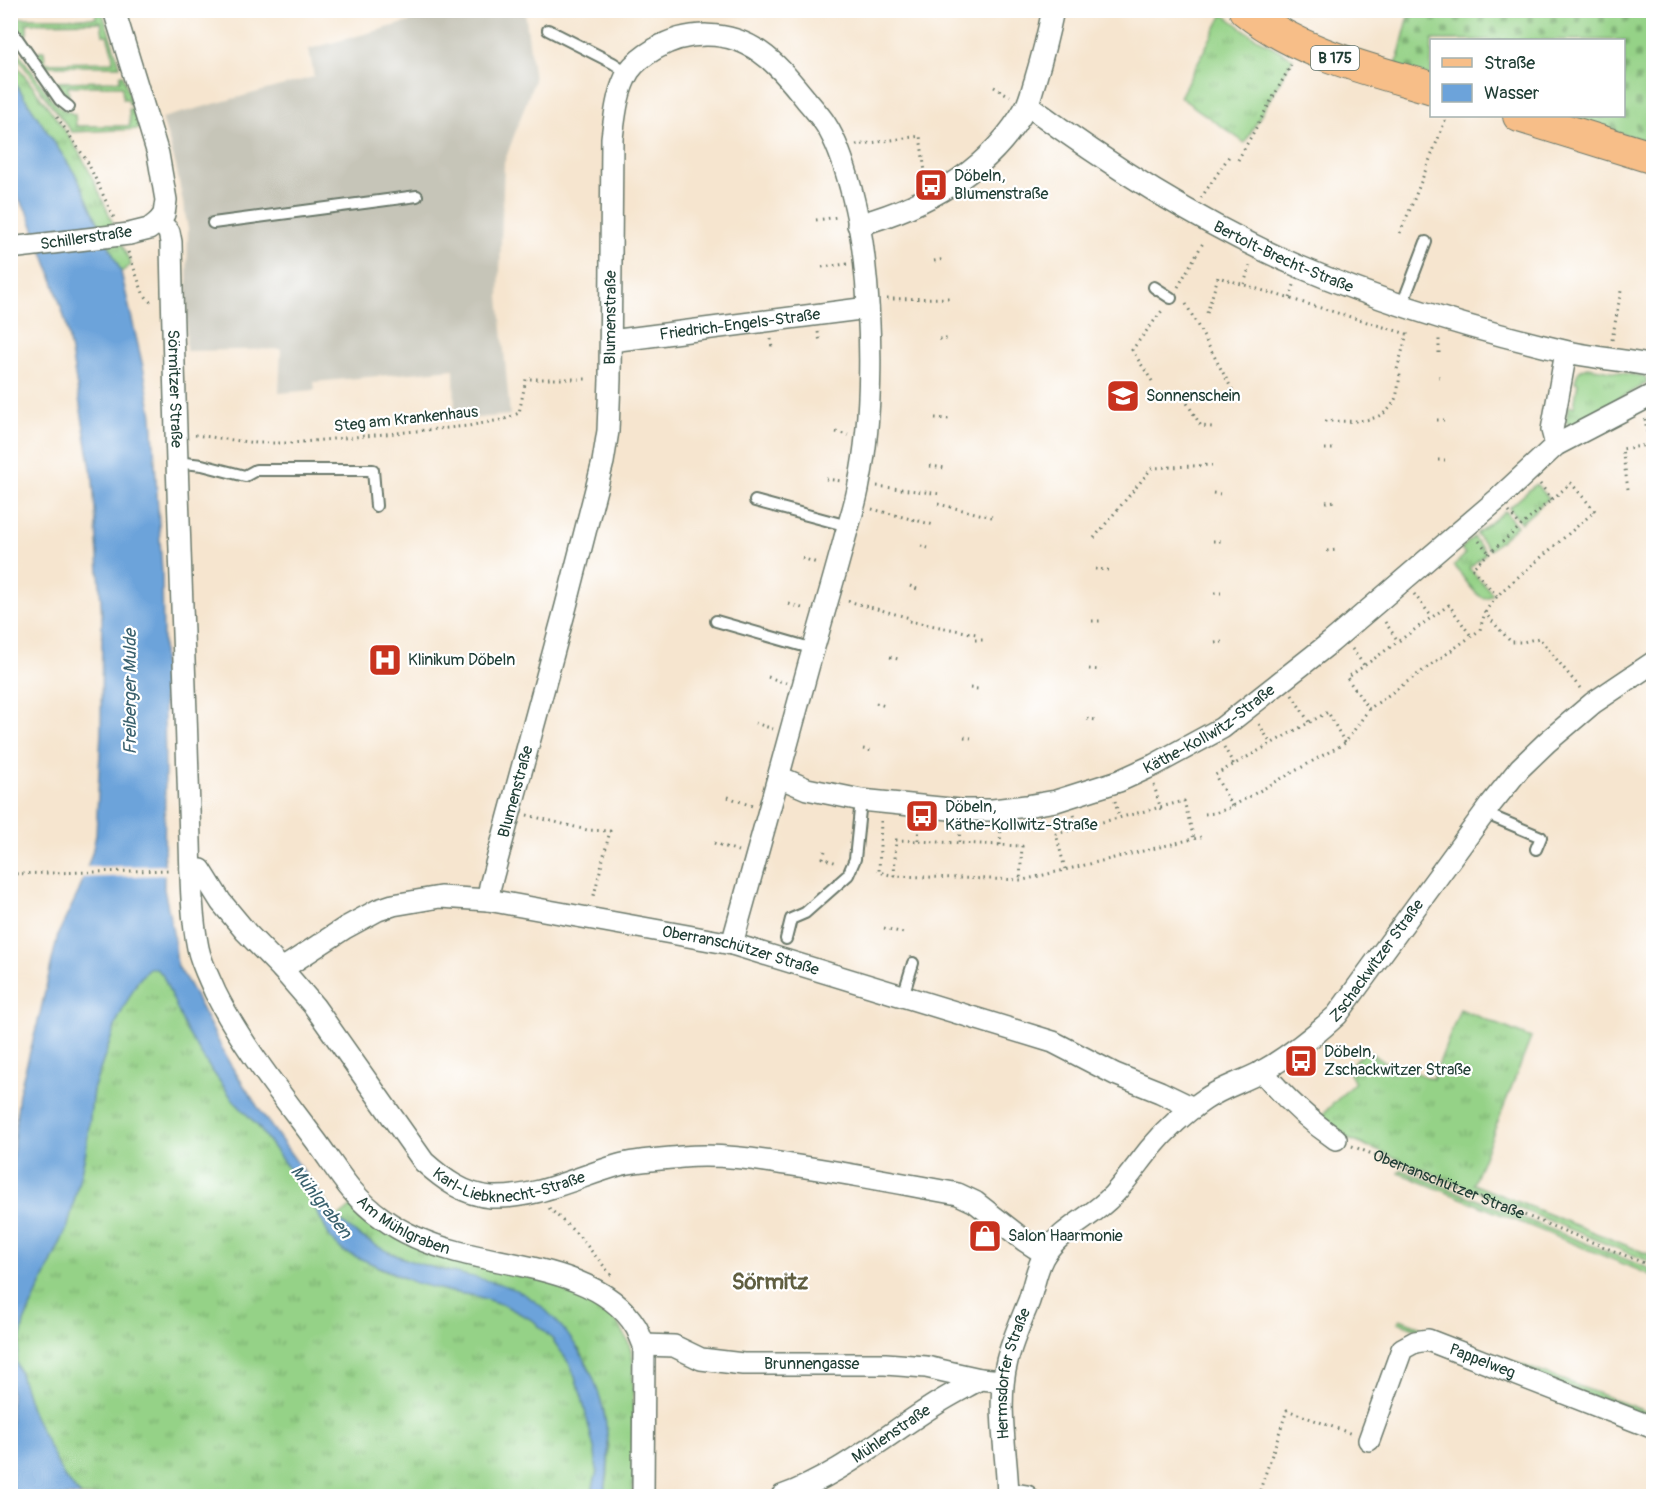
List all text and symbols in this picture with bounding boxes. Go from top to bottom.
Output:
legend [1430,39,1625,117]
road number: B 175 [1311,46,1359,70]
text: Straße [1484,52,1535,75]
text: Wasser [1484,82,1540,105]
place label: Döbeln, Blumenstraße [954,166,1048,204]
bus stop icon: Döbeln, Blumenstraße [913,167,949,203]
street label: Bertolt-Brecht-Straße [1210,217,1356,297]
street label: Schillerstraße [39,222,133,254]
street label: Blumenstraße [600,270,621,365]
street label: Friedrich-Engels-Straße [658,304,822,345]
street label: Sörmitzer Straße [163,329,186,448]
school or university icon: Sonnenschein [1105,378,1141,414]
place label: Sonnenschein [1146,386,1241,406]
street label: Steg am Krankenhaus [333,401,479,437]
water label: Freiberger Mulde [119,627,142,755]
hospital icon: Klinikum Döbeln [367,642,403,678]
place label: Klinikum Döbeln [408,650,515,670]
street label: Käthe-Kollwitz-Straße [1140,680,1279,779]
street label: Blumenstraße [494,743,538,840]
place label: Döbeln, Käthe-Kollwitz-Straße [945,797,1098,835]
bus stop icon: Döbeln, Käthe-Kollwitz-Straße [904,798,940,834]
street label: Zschackwitzer Straße [1326,895,1428,1027]
street label: Oberranschützer Straße [660,922,822,980]
place label: Döbeln, Zschackwitzer Straße [1324,1042,1471,1080]
bus stop icon: Döbeln, Zschackwitzer Straße [1283,1043,1319,1079]
street label: Oberranschützer Straße [1370,1145,1527,1224]
street label: Karl-Liebknecht-Straße [431,1158,591,1182]
water label: Mühlgraben [285,1161,357,1244]
text: Karl-Liebknecht-Straße [429,1163,588,1207]
street label: Am Mühlgraben [352,1192,452,1259]
shop icon: Salon Haarmonie [967,1218,1003,1254]
place label: Salon Haarmonie [1008,1226,1123,1246]
district label: Sörmitz [732,1268,809,1296]
street label: Hermsdorfer Straße [992,1305,1035,1440]
street label: Pappelweg [1446,1339,1518,1383]
street label: Brunnengasse [764,1354,859,1374]
street label: Mühlenstraße [848,1400,934,1468]

